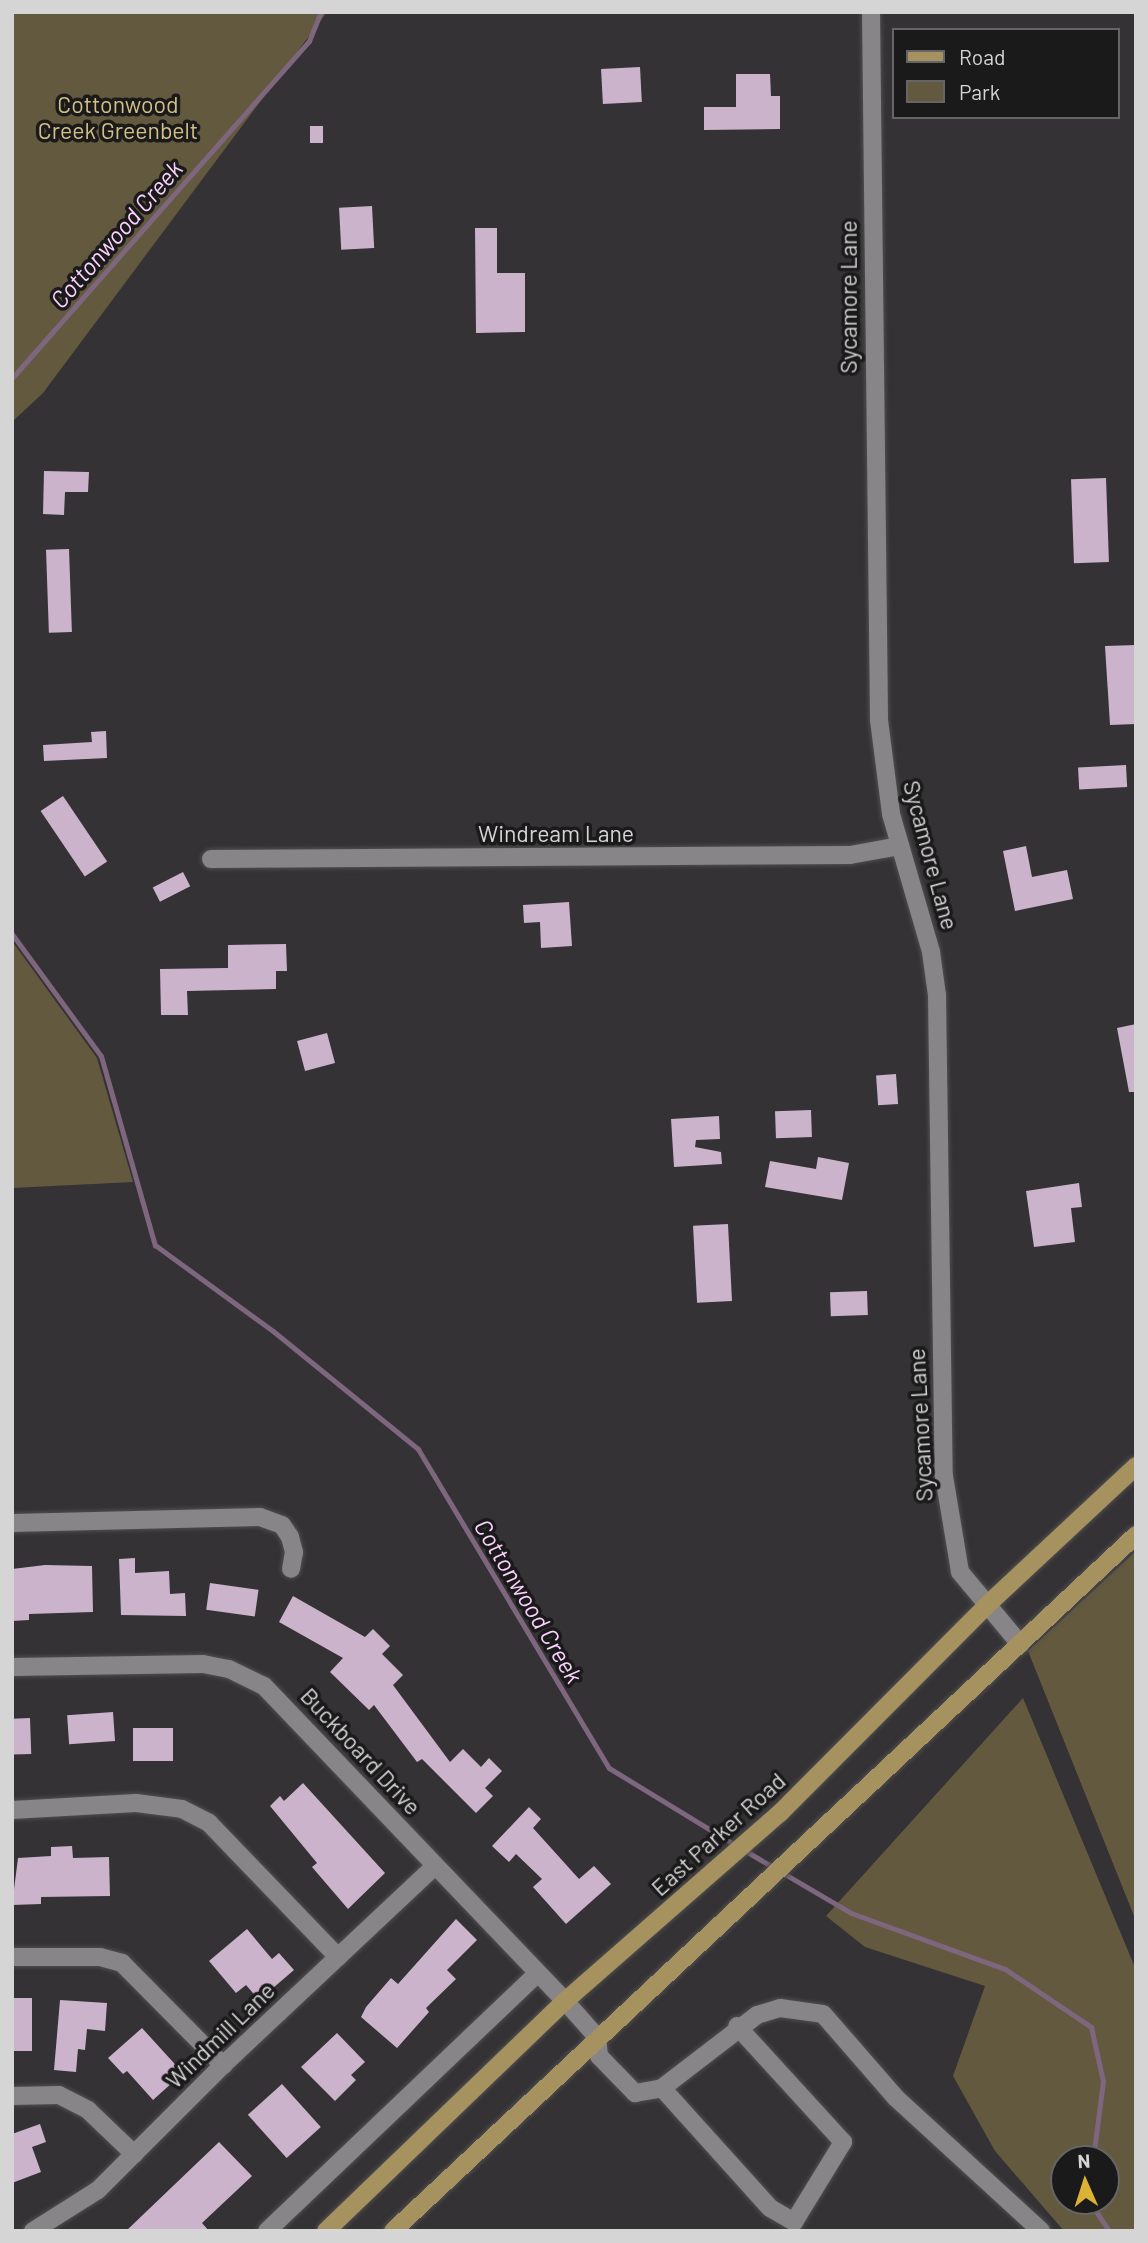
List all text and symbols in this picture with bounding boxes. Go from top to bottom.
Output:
legend [892,28,1120,119]
text: Road [959,44,1005,69]
text: Park [959,79,1000,104]
park label: Cottonwood Creek Greenbelt [38,90,198,144]
water label: Cottonwood Creek [44,154,188,314]
street label: Sycamore Lane [834,220,862,374]
street label: Sycamore Lane [898,777,964,933]
street label: Windream Lane [478,819,634,847]
street label: Sycamore Lane [902,1348,938,1502]
water label: Cottonwood Creek [469,1514,589,1688]
street label: Buckboard Drive [295,1682,427,1820]
street label: East Parker Road [645,1767,791,1901]
street label: Windmill Lane [160,1976,280,2094]
north arrow [1050,2145,1120,2215]
text: N [1077,2149,1091,2172]

